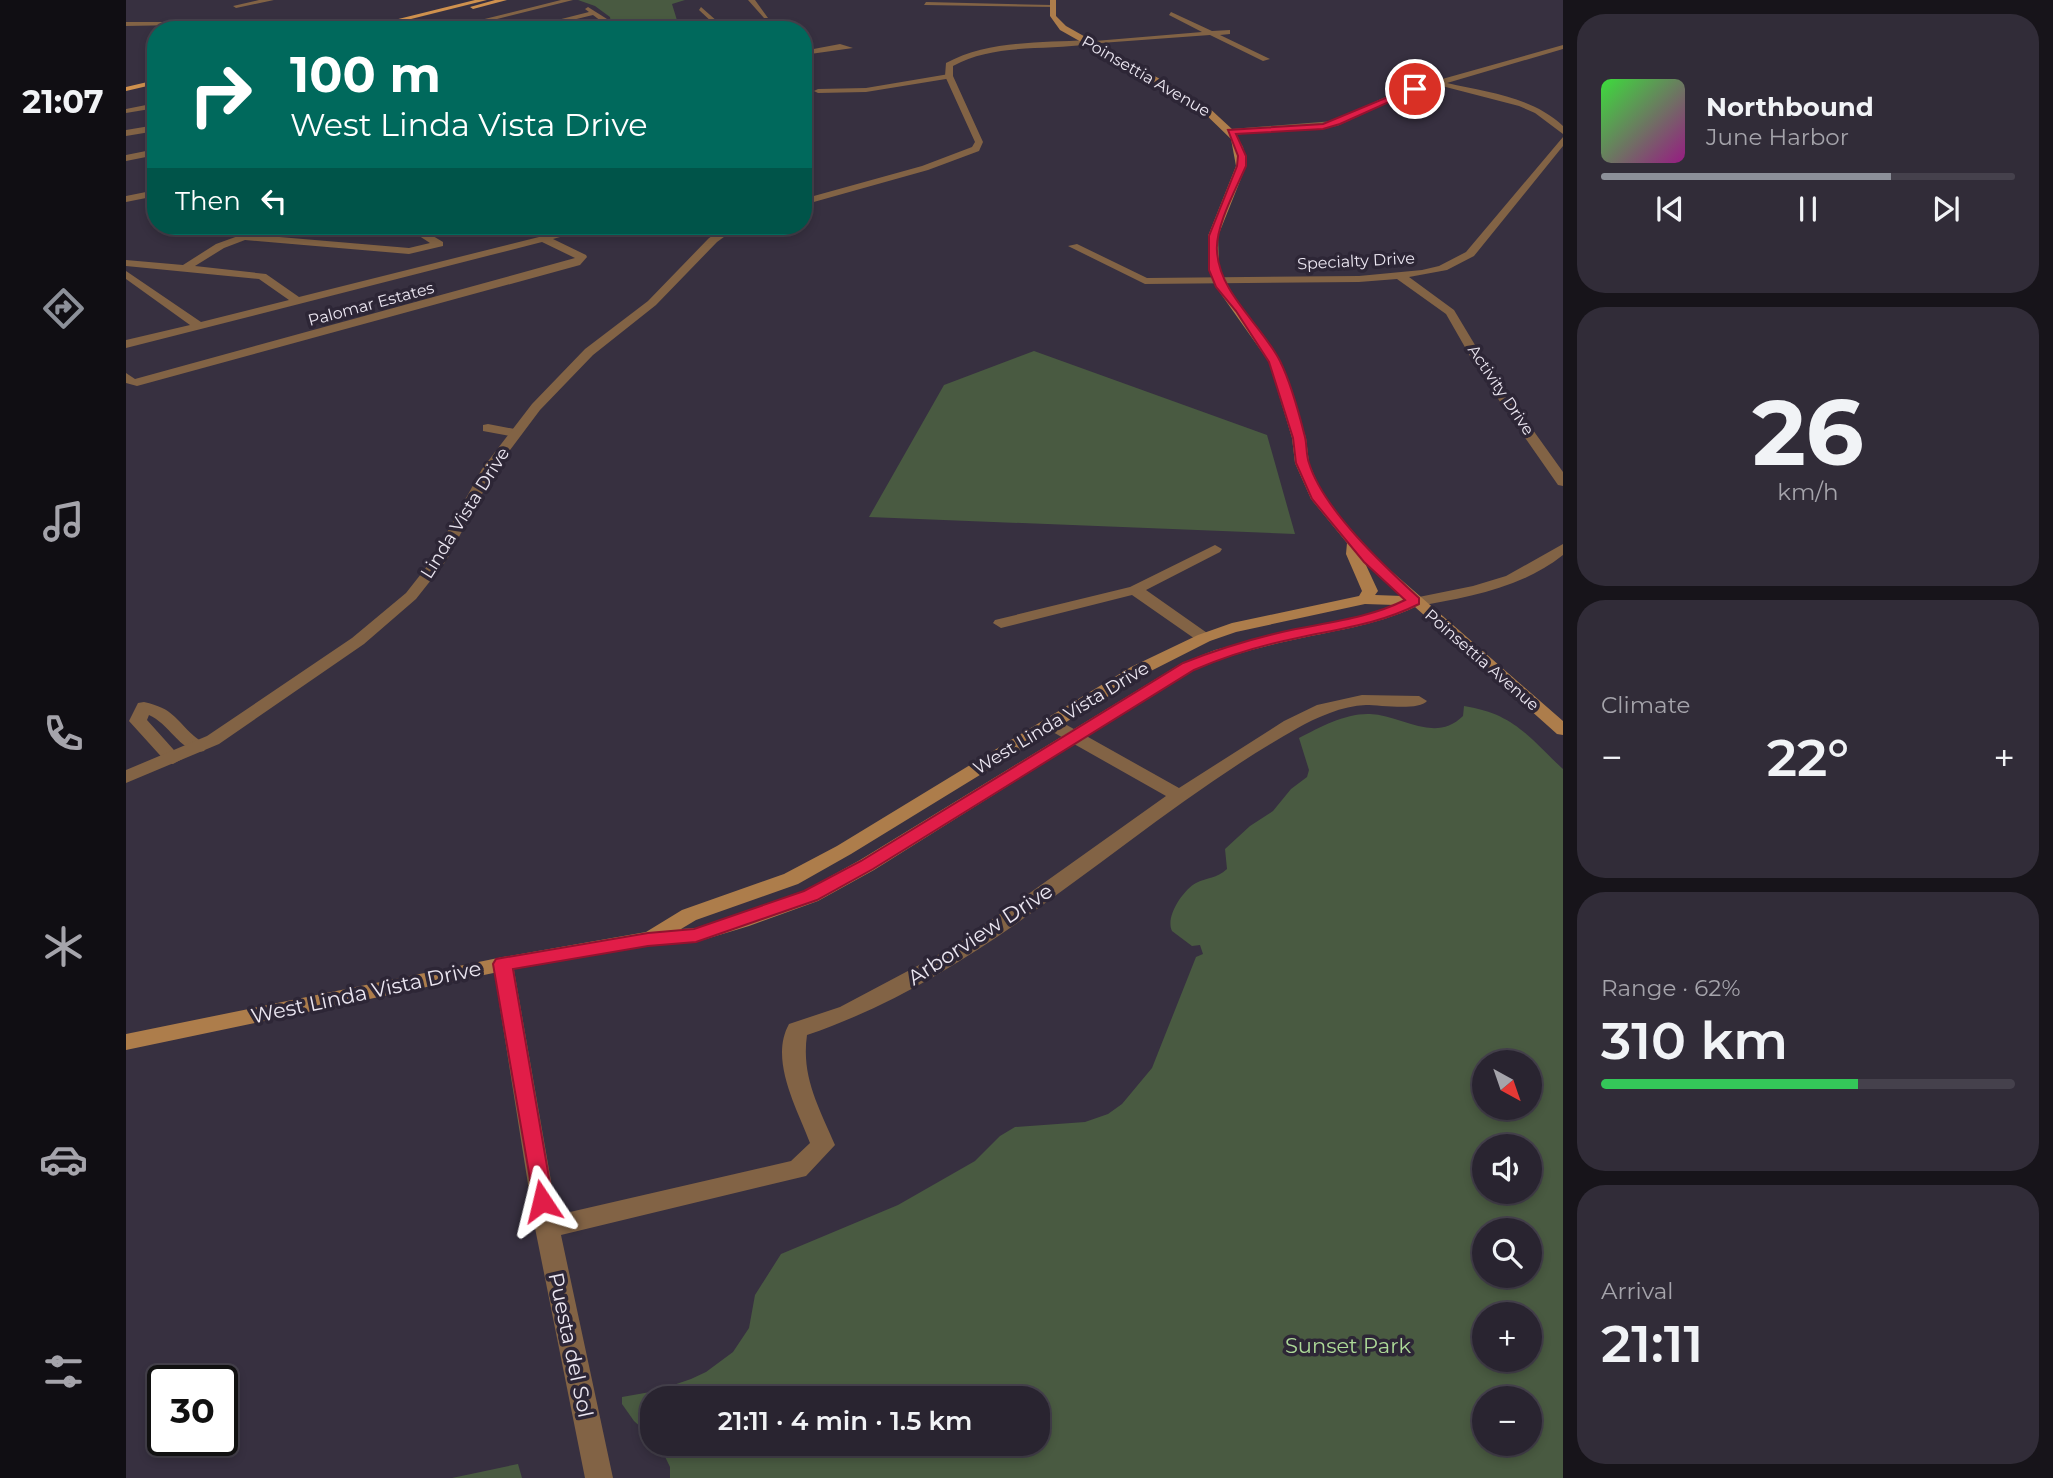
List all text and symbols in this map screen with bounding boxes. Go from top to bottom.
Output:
street label: Poinsettia Avenue [1078,32,1214,120]
text: 100 m [290,45,441,104]
icon: right [175,49,266,140]
pin [1385,59,1445,119]
icon: arrive [1396,70,1434,108]
text: 21:07 [22,82,104,121]
text: Northbound [1706,91,1874,123]
text: West Linda Vista Drive [290,105,648,144]
text: June Harbor [1706,123,1849,151]
icon: left [255,182,293,220]
text: Then [175,185,241,217]
icon: previous [1651,190,1689,228]
icon: pause [1789,190,1827,228]
icon: next [1927,190,1965,228]
street label: Specialty Drive [1297,248,1415,274]
street label: Palomar Estates [306,278,436,330]
icon: directions [39,284,88,333]
street label: Activity Drive [1464,341,1538,439]
text: 26 [1752,377,1864,488]
street label: Linda Vista Drive [416,443,514,583]
text: km/h [1777,478,1839,506]
icon: music [39,497,88,546]
street label: Poinsettia Avenue [1421,605,1543,715]
street label: West Linda Vista Drive [969,657,1153,779]
text: Climate [1601,691,1690,719]
icon: phone [39,709,88,758]
text: 22° [1767,726,1849,789]
text: − [1601,734,1623,781]
text: + [1993,734,2015,781]
street label: Arborview Drive [903,878,1057,990]
icon: climate [39,922,88,971]
street label: West Linda Vista Drive [249,955,483,1029]
text: Range · 62% [1601,974,1741,1002]
text: 310 km [1601,1009,1788,1072]
north arrow [1472,1050,1542,1120]
map controls [1472,1050,1542,1456]
button: sound [1472,1134,1542,1204]
icon: car [39,1135,88,1184]
position arrow [505,1164,579,1238]
button: search [1472,1218,1542,1288]
street label: Puesta del Sol [543,1270,599,1420]
text: Arrival [1601,1277,1674,1305]
button: + [1472,1302,1542,1372]
text: 21:11 [1601,1312,1703,1375]
park label: Sunset Park [1285,1333,1412,1358]
icon: filters [39,1347,88,1396]
speed limit sign: 30 [147,1365,238,1456]
button: − [1472,1386,1542,1456]
text: 21:11 · 4 min · 1.5 km [718,1405,972,1437]

